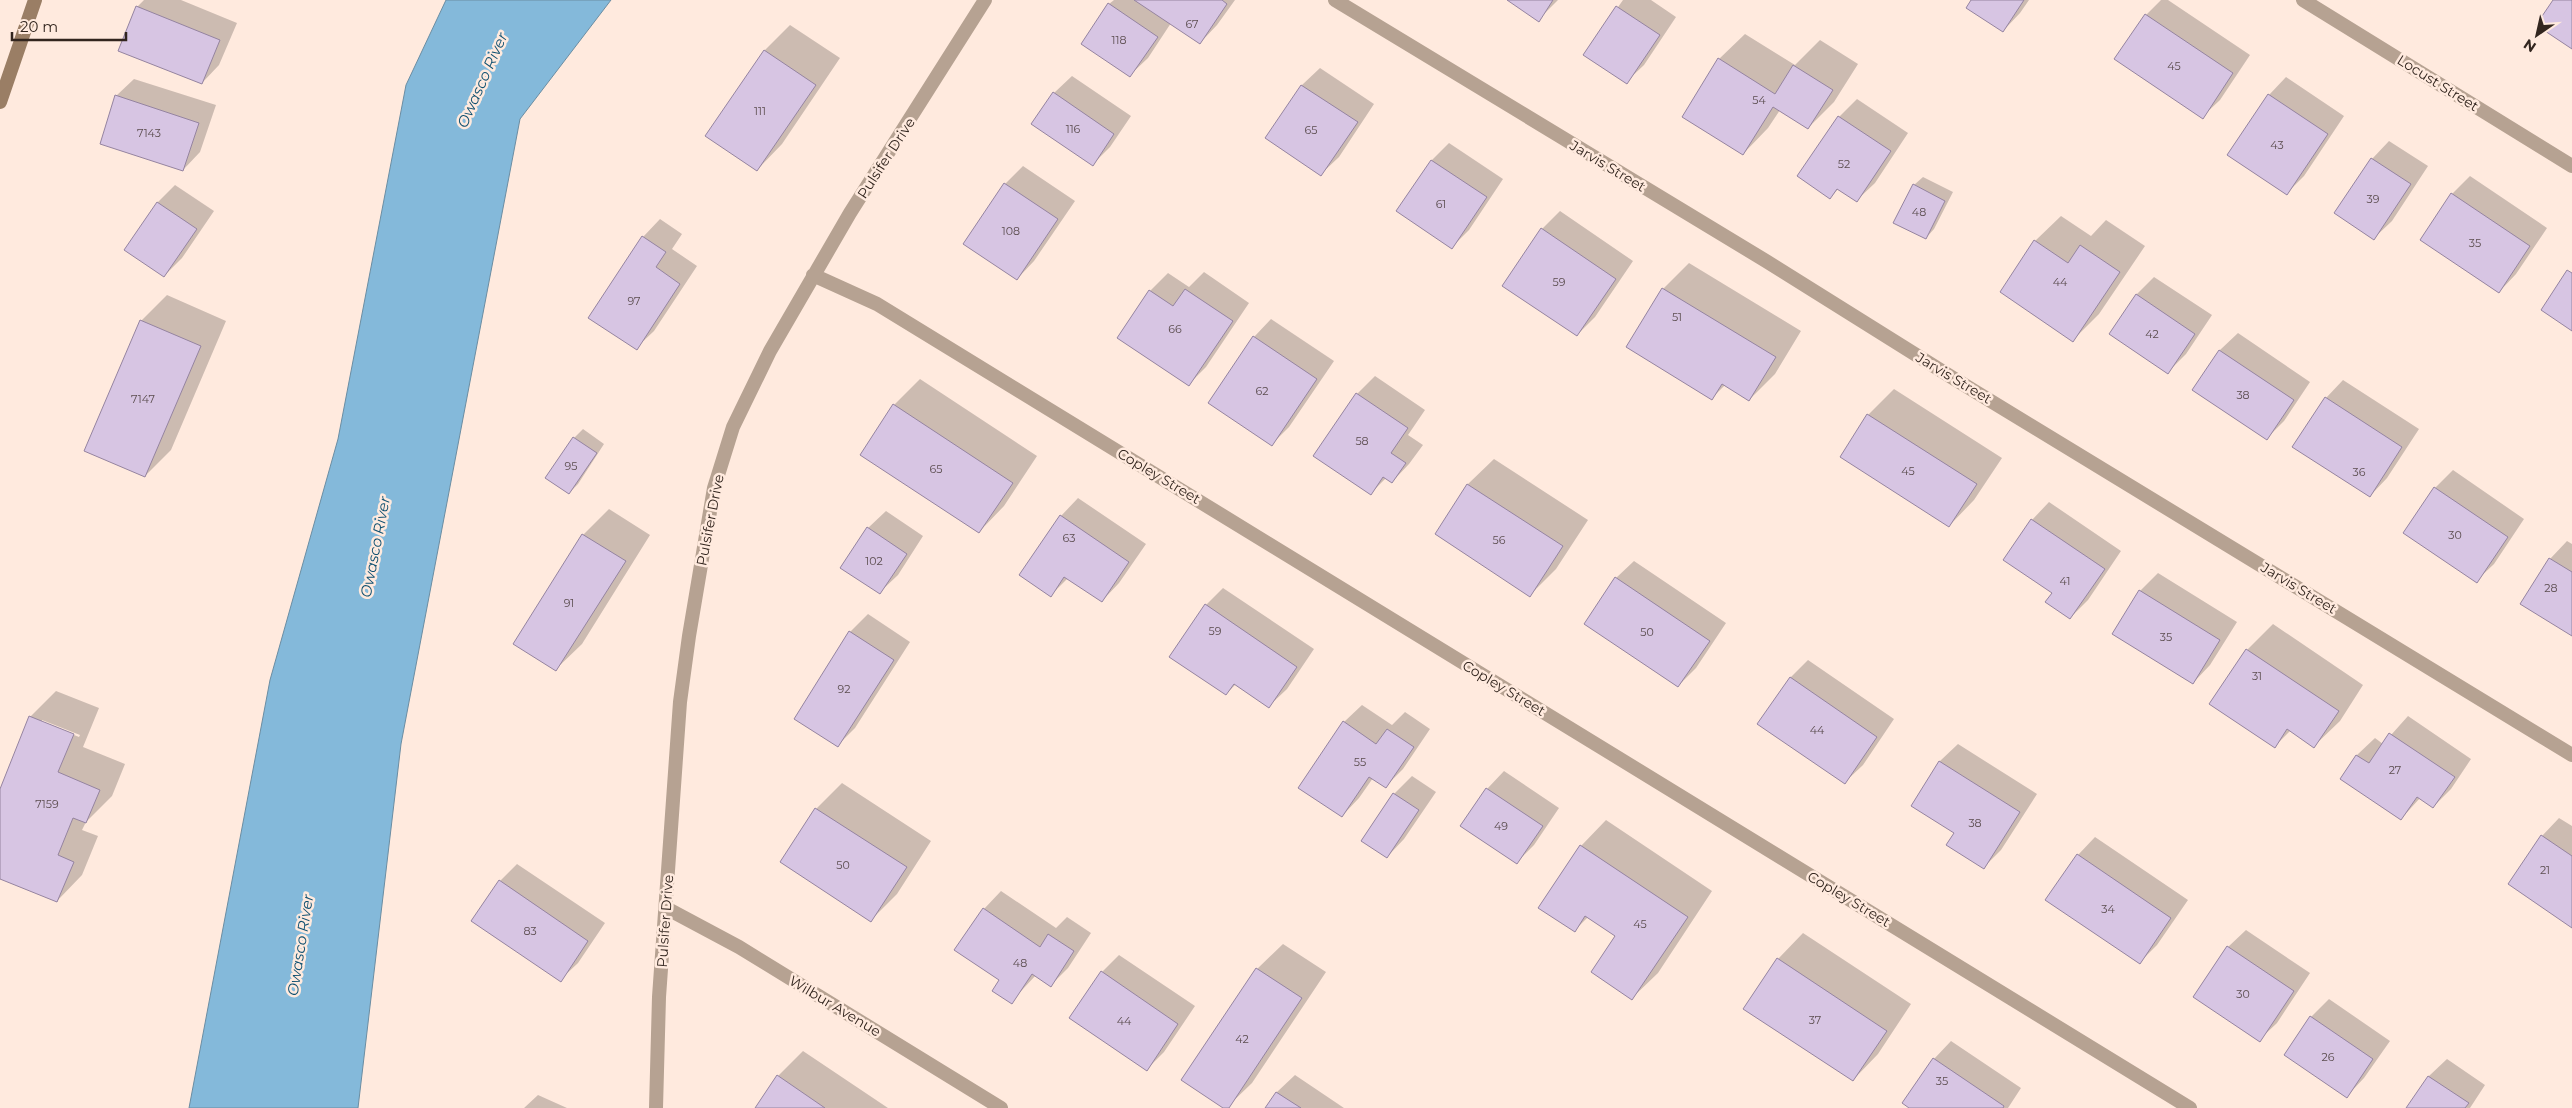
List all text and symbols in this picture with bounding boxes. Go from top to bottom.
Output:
scale bar [12,10,126,42]
north arrow [2512,10,2562,60]
text: 20 m [20,17,58,36]
house number: 67 [1185,17,1199,31]
water label: Owasco River [452,28,512,131]
house number: 118 [1112,33,1126,47]
text: N [2520,35,2539,56]
street label: Locust Street [2394,51,2482,115]
house number: 45 [2167,59,2181,73]
house number: 54 [1752,93,1766,107]
house number: 111 [754,104,766,118]
street label: Pulsifer Drive [853,114,919,202]
house number: 116 [1066,122,1081,136]
house number: 65 [1305,123,1317,137]
house number: 7143 [137,126,161,140]
street label: Jarvis Street [1566,136,1649,196]
house number: 43 [2270,138,2284,152]
house number: 52 [1838,157,1850,171]
house number: 39 [2367,192,2380,206]
house number: 61 [1436,197,1446,211]
house number: 48 [1912,205,1926,219]
house number: 108 [1002,224,1020,238]
house number: 35 [2469,236,2481,250]
house number: 59 [1553,275,1566,289]
house number: 44 [2053,275,2068,289]
house number: 97 [627,294,641,308]
house number: 51 [1672,310,1682,324]
house number: 66 [1168,322,1182,336]
house number: 42 [2145,327,2159,341]
street label: Jarvis Street [1912,348,1995,408]
house number: 62 [1256,384,1268,398]
house number: 38 [2236,388,2250,402]
house number: 7147 [131,392,155,406]
house number: 58 [1355,434,1369,448]
street label: Copley Street [1114,444,1204,508]
house number: 95 [565,459,577,473]
house number: 65 [930,462,942,476]
house number: 45 [1901,464,1915,478]
house number: 36 [2353,465,2366,479]
street label: Pulsifer Drive [692,473,728,567]
water label: Owasco River [356,494,394,599]
house number: 30 [2448,528,2462,542]
house number: 63 [1063,531,1075,545]
house number: 56 [1493,533,1506,547]
house number: 102 [865,554,883,568]
street label: Jarvis Street [2257,558,2340,618]
house number: 41 [2060,574,2070,588]
house number: 28 [2544,581,2558,595]
house number: 91 [564,596,574,610]
house number: 59 [1209,624,1222,638]
house number: 50 [1640,625,1654,639]
house number: 35 [2160,630,2172,644]
street label: Copley Street [1459,656,1549,720]
house number: 31 [2252,669,2262,683]
house number: 92 [838,682,850,696]
house number: 44 [1810,723,1825,737]
house number: 55 [1354,755,1366,769]
house number: 27 [2389,763,2401,777]
house number: 7159 [35,797,59,811]
house number: 38 [1968,816,1982,830]
house number: 49 [1494,819,1508,833]
house number: 50 [836,858,850,872]
house number: 21 [2540,863,2550,877]
street label: Copley Street [1804,867,1894,931]
street label: Pulsifer Drive [653,874,677,968]
water label: Owasco River [283,892,318,997]
house number: 34 [2101,902,2115,916]
house number: 45 [1633,917,1647,931]
house number: 83 [523,924,537,938]
house number: 48 [1013,956,1027,970]
street label: Wilbur Avenue [786,972,884,1040]
house number: 30 [2236,987,2250,1001]
house number: 37 [1809,1013,1821,1027]
house number: 44 [1117,1014,1132,1028]
house number: 42 [1235,1032,1249,1046]
house number: 26 [2322,1050,2335,1064]
house number: 35 [1936,1074,1948,1088]

